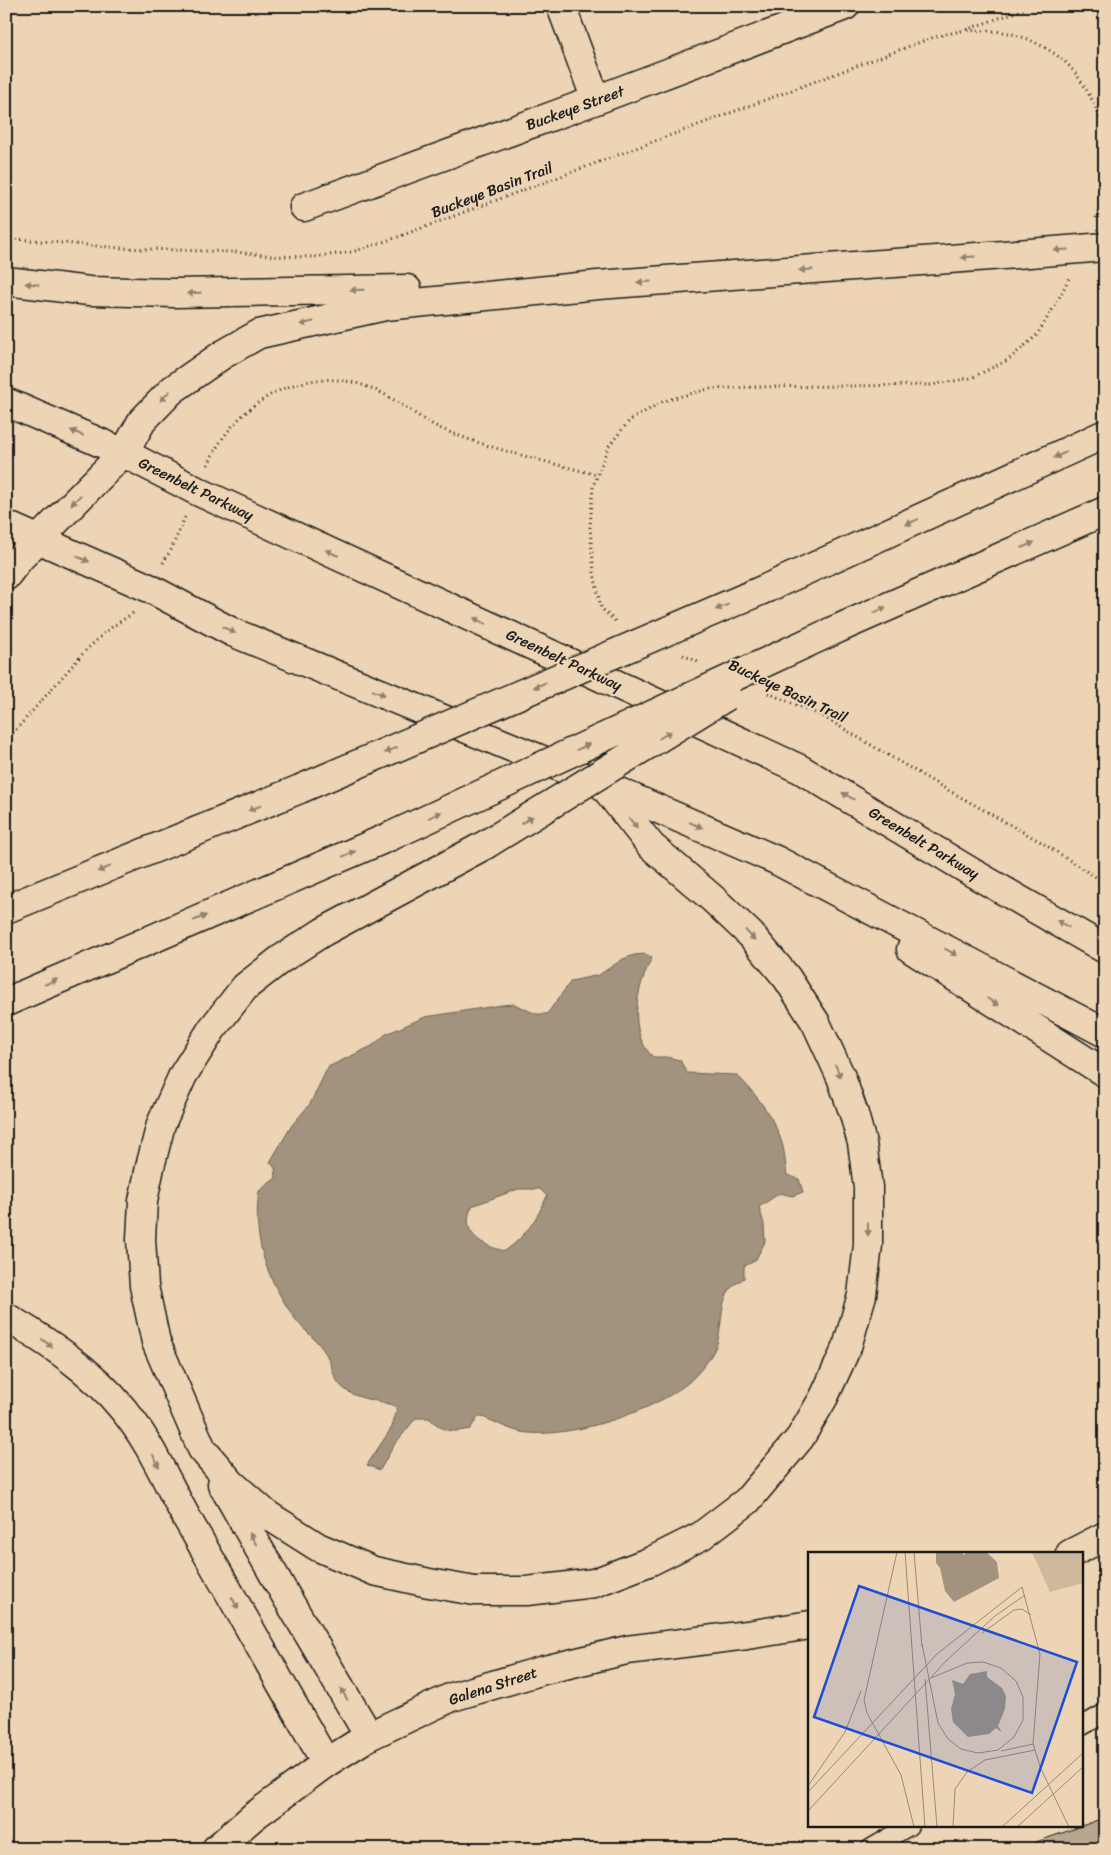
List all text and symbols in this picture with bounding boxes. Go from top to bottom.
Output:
street label: Buckeye Street [522,78,629,138]
street label: Buckeye Basin Trail [427,155,557,225]
one-way arrow [1053,247,1069,255]
one-way arrow [960,254,976,262]
one-way arrow [798,266,814,274]
one-way arrow [636,278,652,286]
one-way arrow [24,280,40,288]
one-way arrow [349,286,365,294]
one-way arrow [186,289,202,297]
one-way arrow [300,319,315,327]
one-way arrow [159,390,171,402]
one-way arrow [70,429,85,437]
street label: Greenbelt Parkway [134,450,258,528]
one-way arrow [1053,451,1067,459]
one-way arrow [70,494,82,506]
one-way arrow [905,518,919,526]
one-way arrow [1021,540,1035,548]
one-way arrow [325,549,339,557]
one-way arrow [75,556,90,564]
one-way arrow [714,603,729,611]
one-way arrow [873,606,887,614]
one-way arrow [473,617,487,625]
street label: Greenbelt Parkway [502,622,627,698]
one-way arrow [221,626,236,634]
street label: Buckeye Basin Trail [724,652,852,730]
one-way arrow [533,682,547,690]
one-way arrow [371,689,386,697]
one-way arrow [659,730,672,739]
one-way arrow [576,742,590,750]
one-way arrow [384,746,398,754]
one-way arrow [841,792,854,801]
street label: Greenbelt Parkway [864,800,985,887]
one-way arrow [248,804,262,812]
one-way arrow [428,811,442,819]
one-way arrow [520,815,533,824]
one-way arrow [628,816,638,830]
one-way arrow [689,821,703,829]
one-way arrow [342,849,356,857]
one-way arrow [96,865,111,873]
one-way arrow [193,914,208,922]
one-way arrow [1056,920,1069,929]
one-way arrow [744,928,756,940]
one-way arrow [943,948,958,956]
one-way arrow [44,978,58,986]
one-way arrow [986,997,999,1006]
one-way arrow [834,1064,842,1078]
one-way arrow [864,1221,872,1237]
one-way arrow [40,1338,54,1348]
one-way arrow [152,1454,160,1468]
one-way arrow [249,1532,258,1545]
inset map [808,1552,1084,1828]
one-way arrow [231,1596,240,1609]
street label: Galena Street [445,1659,541,1713]
one-way arrow [340,1687,349,1700]

